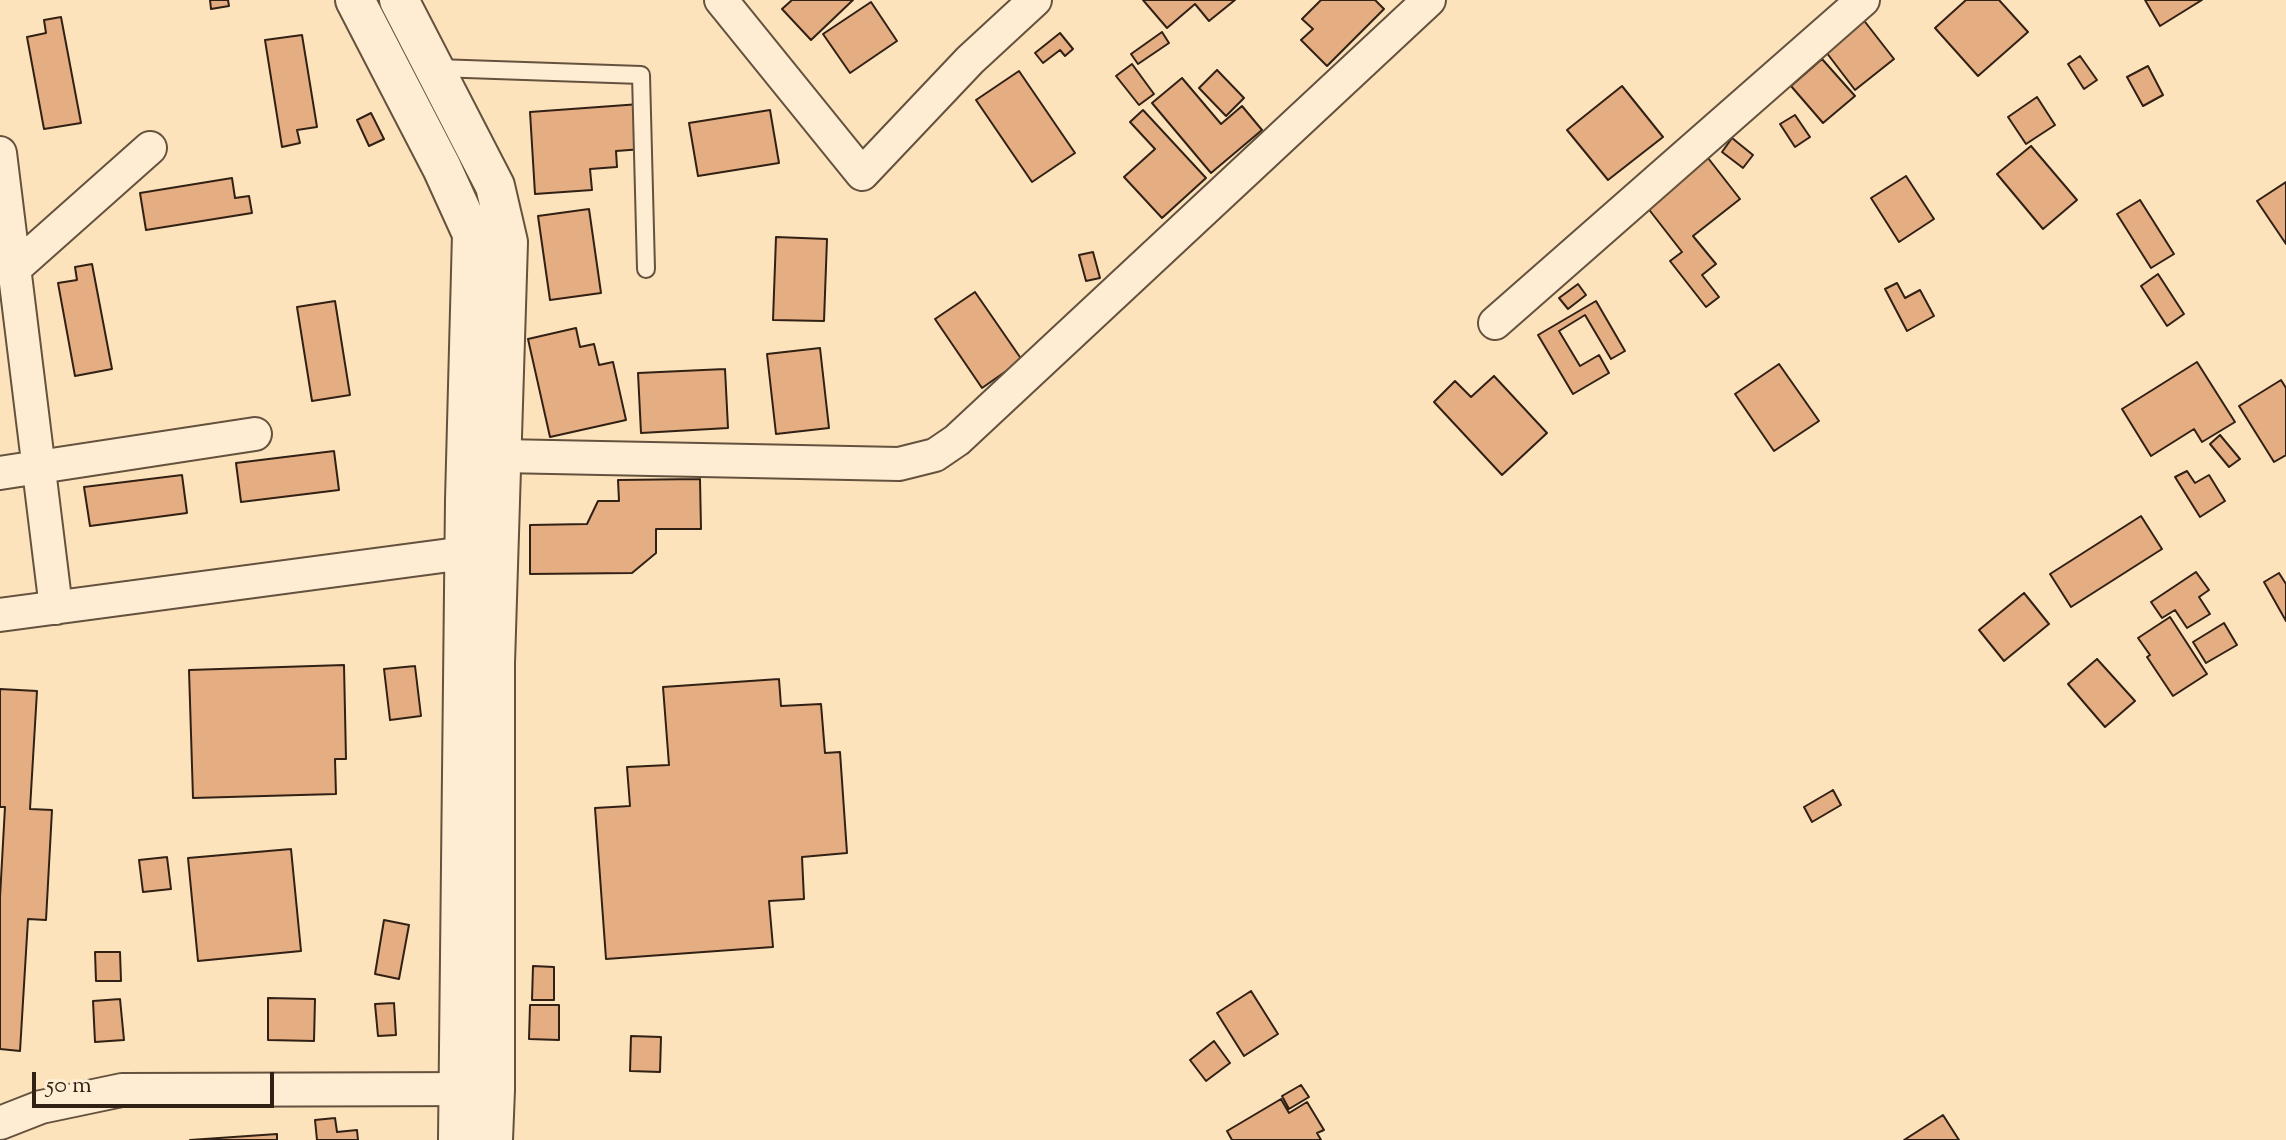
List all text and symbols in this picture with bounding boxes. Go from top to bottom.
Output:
scale bar [36,1056,278,1106]
text: 50 m [46,1069,92,1103]

